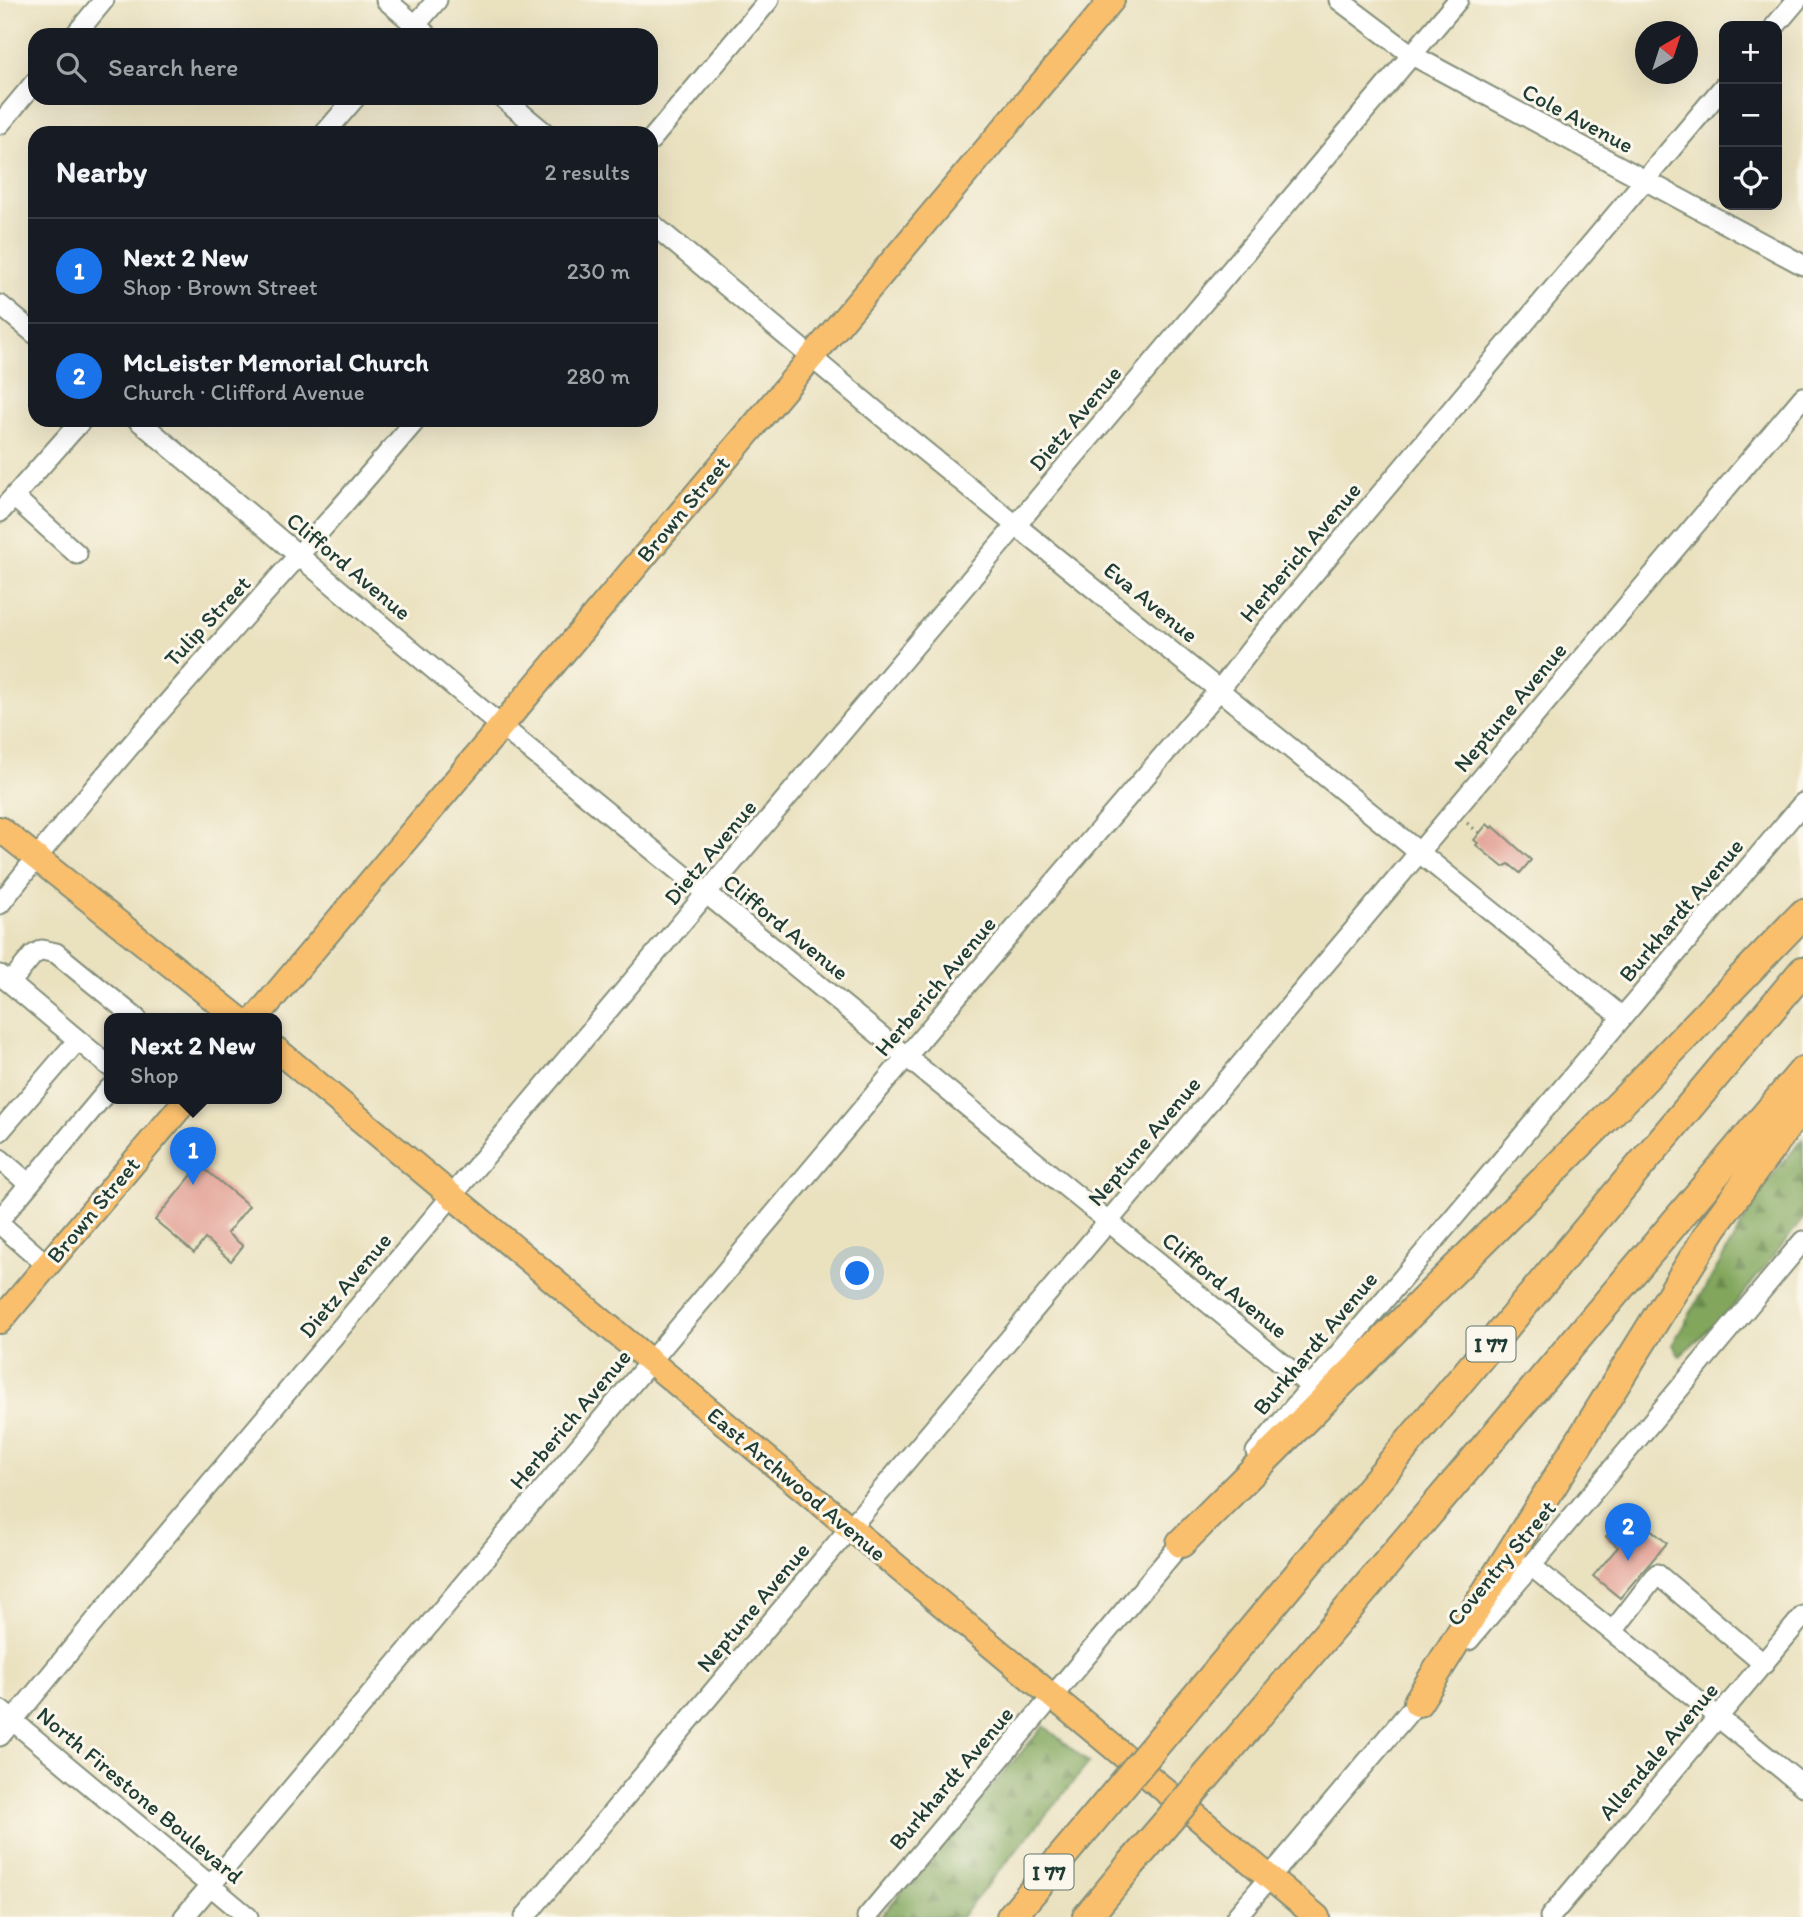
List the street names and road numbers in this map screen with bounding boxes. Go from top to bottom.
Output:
street label: Cole Avenue [1517,77,1639,159]
street label: Dietz Avenue [1023,359,1127,477]
street label: Brown Street [630,450,736,568]
street label: Herberich Avenue [1233,476,1367,628]
street label: Clifford Avenue [281,506,417,626]
street label: Eva Avenue [1098,555,1204,649]
street label: Tulip Street [158,569,256,672]
street label: Neptune Avenue [1448,636,1572,778]
street label: Dietz Avenue [658,793,762,911]
street label: Burkhardt Avenue [1613,832,1749,988]
street label: Clifford Avenue [717,868,855,986]
street label: Herberich Avenue [868,910,1002,1062]
street label: Neptune Avenue [1082,1070,1206,1212]
street label: Brown Street [40,1151,146,1269]
street label: Dietz Avenue [293,1226,397,1344]
street label: Clifford Avenue [1156,1226,1294,1344]
street label: Burkhardt Avenue [1247,1265,1383,1421]
road number: I 77 [1466,1326,1516,1362]
street label: Herberich Avenue [503,1343,637,1495]
street label: East Archwood Avenue [702,1401,892,1567]
street label: Coventry Street [1440,1494,1562,1631]
street label: Neptune Avenue [691,1536,815,1678]
street label: Allendale Avenue [1592,1676,1724,1826]
street label: North Firestone Boulevard [31,1700,249,1890]
street label: Burkhardt Avenue [883,1700,1019,1856]
road number: I 77 [1024,1854,1074,1890]

